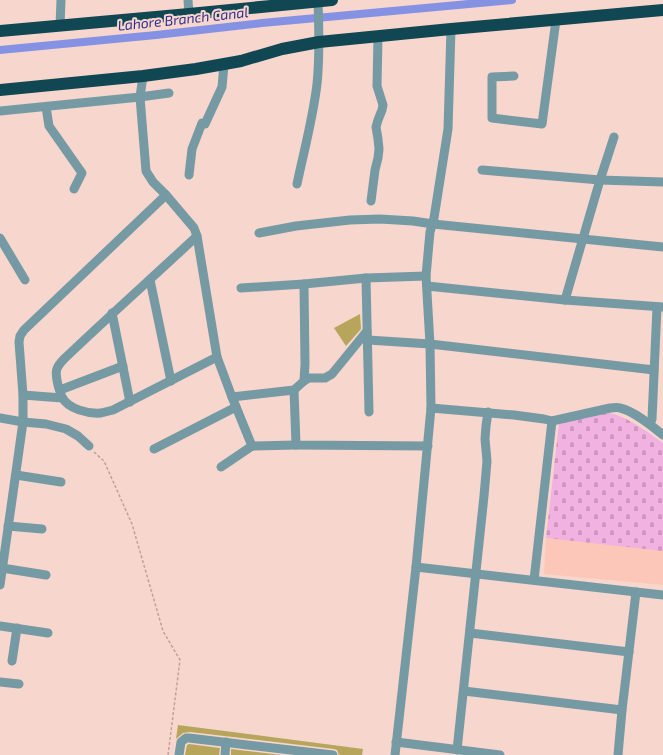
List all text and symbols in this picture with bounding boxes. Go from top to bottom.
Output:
water label: Lahore Branch Canal [117,3,249,34]

